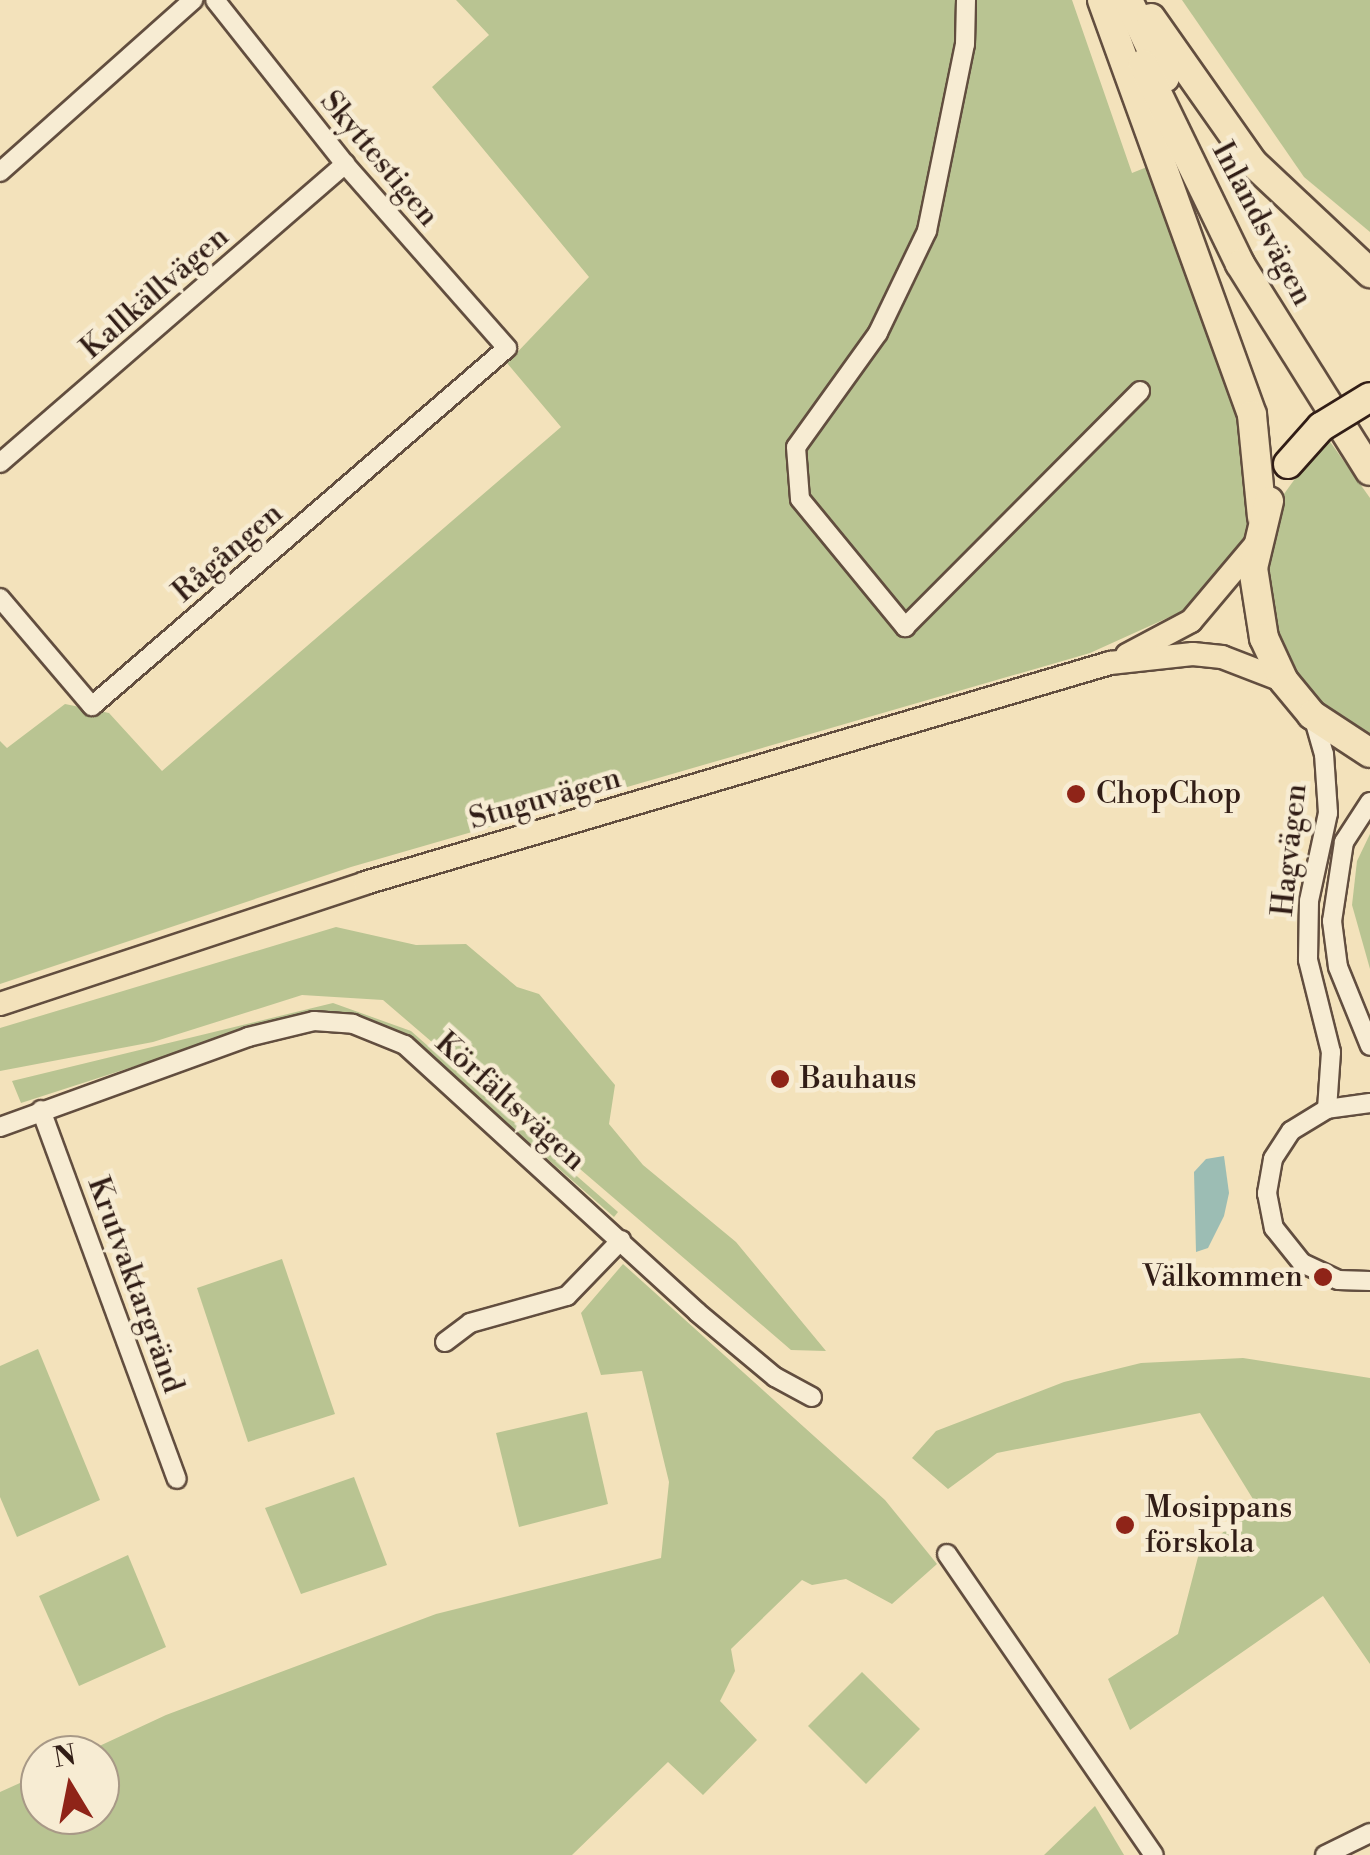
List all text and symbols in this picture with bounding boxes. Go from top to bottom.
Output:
street label: Skyttestigen [312,84,446,234]
street label: Inlandsvägen [1204,136,1320,312]
street label: Kallkällvägen [74,219,236,367]
street label: Rågången [166,496,290,610]
street label: Stuguvägen [465,760,625,838]
place label: ChopChop [1096,776,1241,812]
street label: Hagvägen [1265,782,1315,918]
marker: ChopChop [1065,783,1087,805]
street label: Körfältsvägen [427,1025,593,1179]
place label: Bauhaus [800,1061,917,1097]
marker: Bauhaus [769,1068,791,1090]
street label: Krutvaktargränd [79,1172,191,1398]
place label: Välkommen [1142,1259,1303,1295]
marker: Välkommen [1312,1266,1334,1288]
place label: Mosippans förskola [1145,1490,1292,1560]
marker: Mosippans förskola [1114,1514,1136,1536]
north arrow [20,1735,120,1835]
text: N [51,1738,79,1776]

